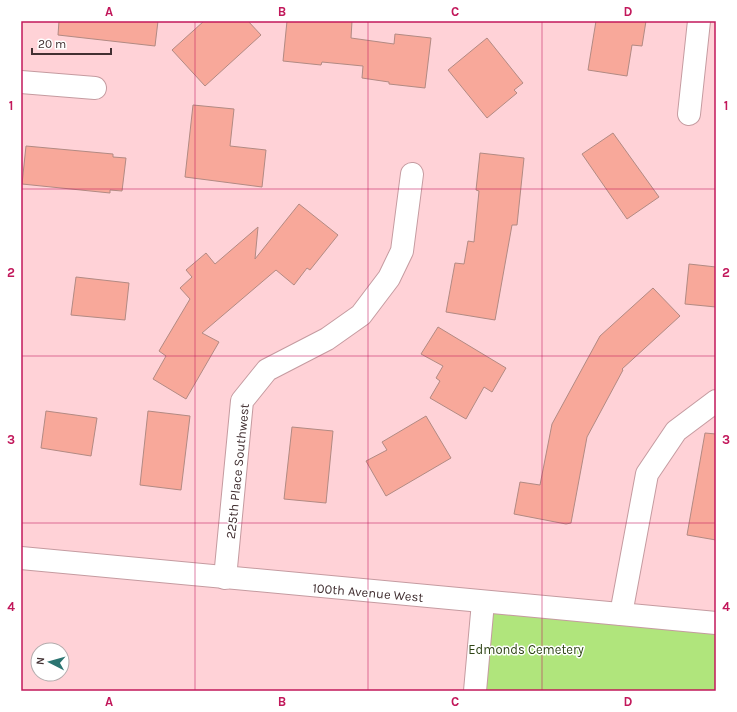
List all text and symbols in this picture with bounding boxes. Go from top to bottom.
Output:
text: A [105,4,113,19]
text: B [278,4,286,19]
text: C [451,4,459,19]
text: D [624,4,633,19]
scale bar [32,30,111,56]
text: 20 m [38,37,66,51]
text: 1 [9,98,13,113]
text: 1 [724,98,728,113]
text: 2 [7,265,15,280]
text: 2 [722,265,730,280]
street label: 225th Place Southwest [223,402,252,540]
text: 3 [7,432,15,447]
text: 3 [722,432,730,447]
street label: 100th Avenue West [312,580,424,605]
text: 4 [7,599,15,614]
text: 4 [722,599,730,614]
north arrow [30,642,70,682]
park label: Edmonds Cemetery [468,642,584,657]
text: N [34,656,47,666]
text: A [105,694,113,709]
text: B [278,694,286,709]
text: C [451,694,459,709]
text: D [624,694,633,709]

